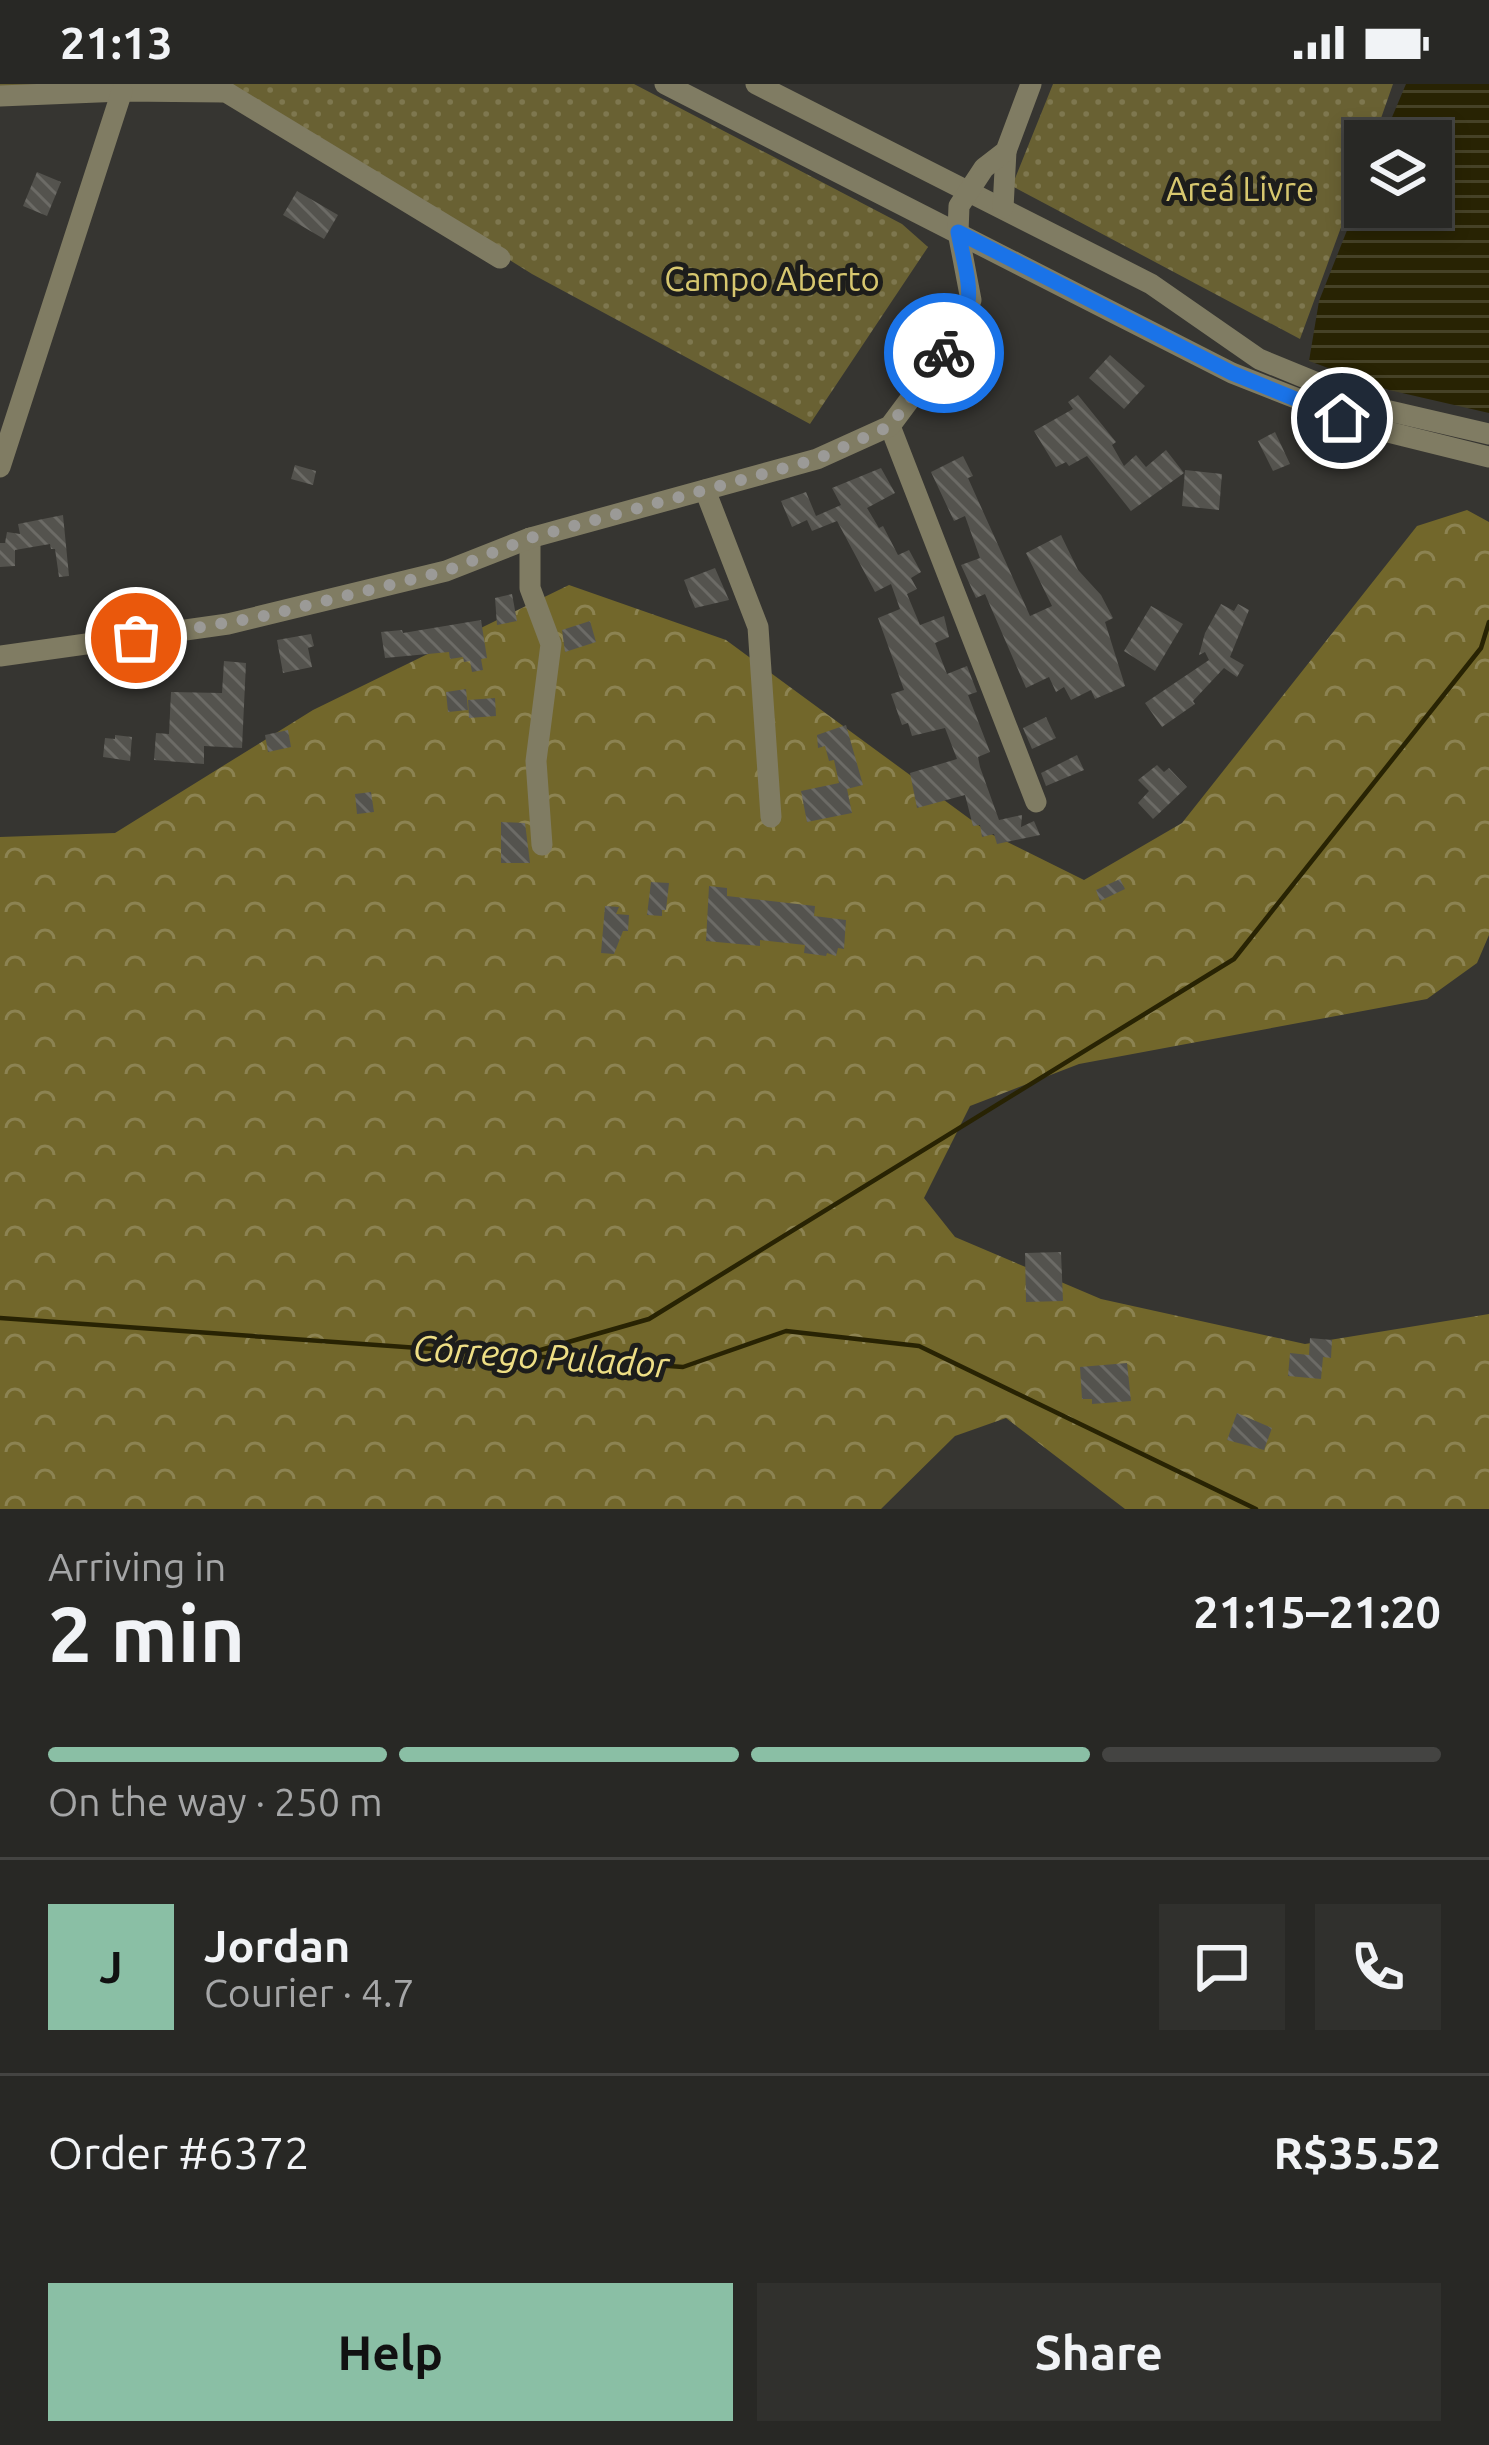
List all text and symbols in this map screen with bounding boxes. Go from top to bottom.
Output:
text: 21:13 [60,17,173,68]
map controls [1344,120,1452,228]
button: layers [1344,120,1452,228]
park label: Areá Livre [1166,170,1314,207]
park label: Campo Aberto [664,260,880,297]
courier [884,293,1004,413]
icon: bike [911,320,977,386]
pin [1291,367,1393,469]
icon: home [1309,385,1375,451]
pin [85,587,187,689]
icon: bag [103,605,169,671]
water label: Córrego Pulador [412,1326,672,1385]
text: Arriving in [48,1545,226,1588]
text: 21:15–21:20 [1193,1586,1441,1637]
text: 2 min [48,1589,245,1677]
text: On the way · 250 m [48,1780,383,1823]
button: chat [1159,1904,1285,2030]
button: phone [1315,1904,1441,2030]
text: Jordan [204,1920,350,1971]
text: J [99,1941,123,1992]
text: Courier · 4.7 [204,1971,415,2014]
text: Order #6372 [48,2127,310,2178]
text: R$35.52 [1274,2127,1441,2178]
button: Help [48,2283,733,2421]
button: Share [757,2283,1441,2421]

